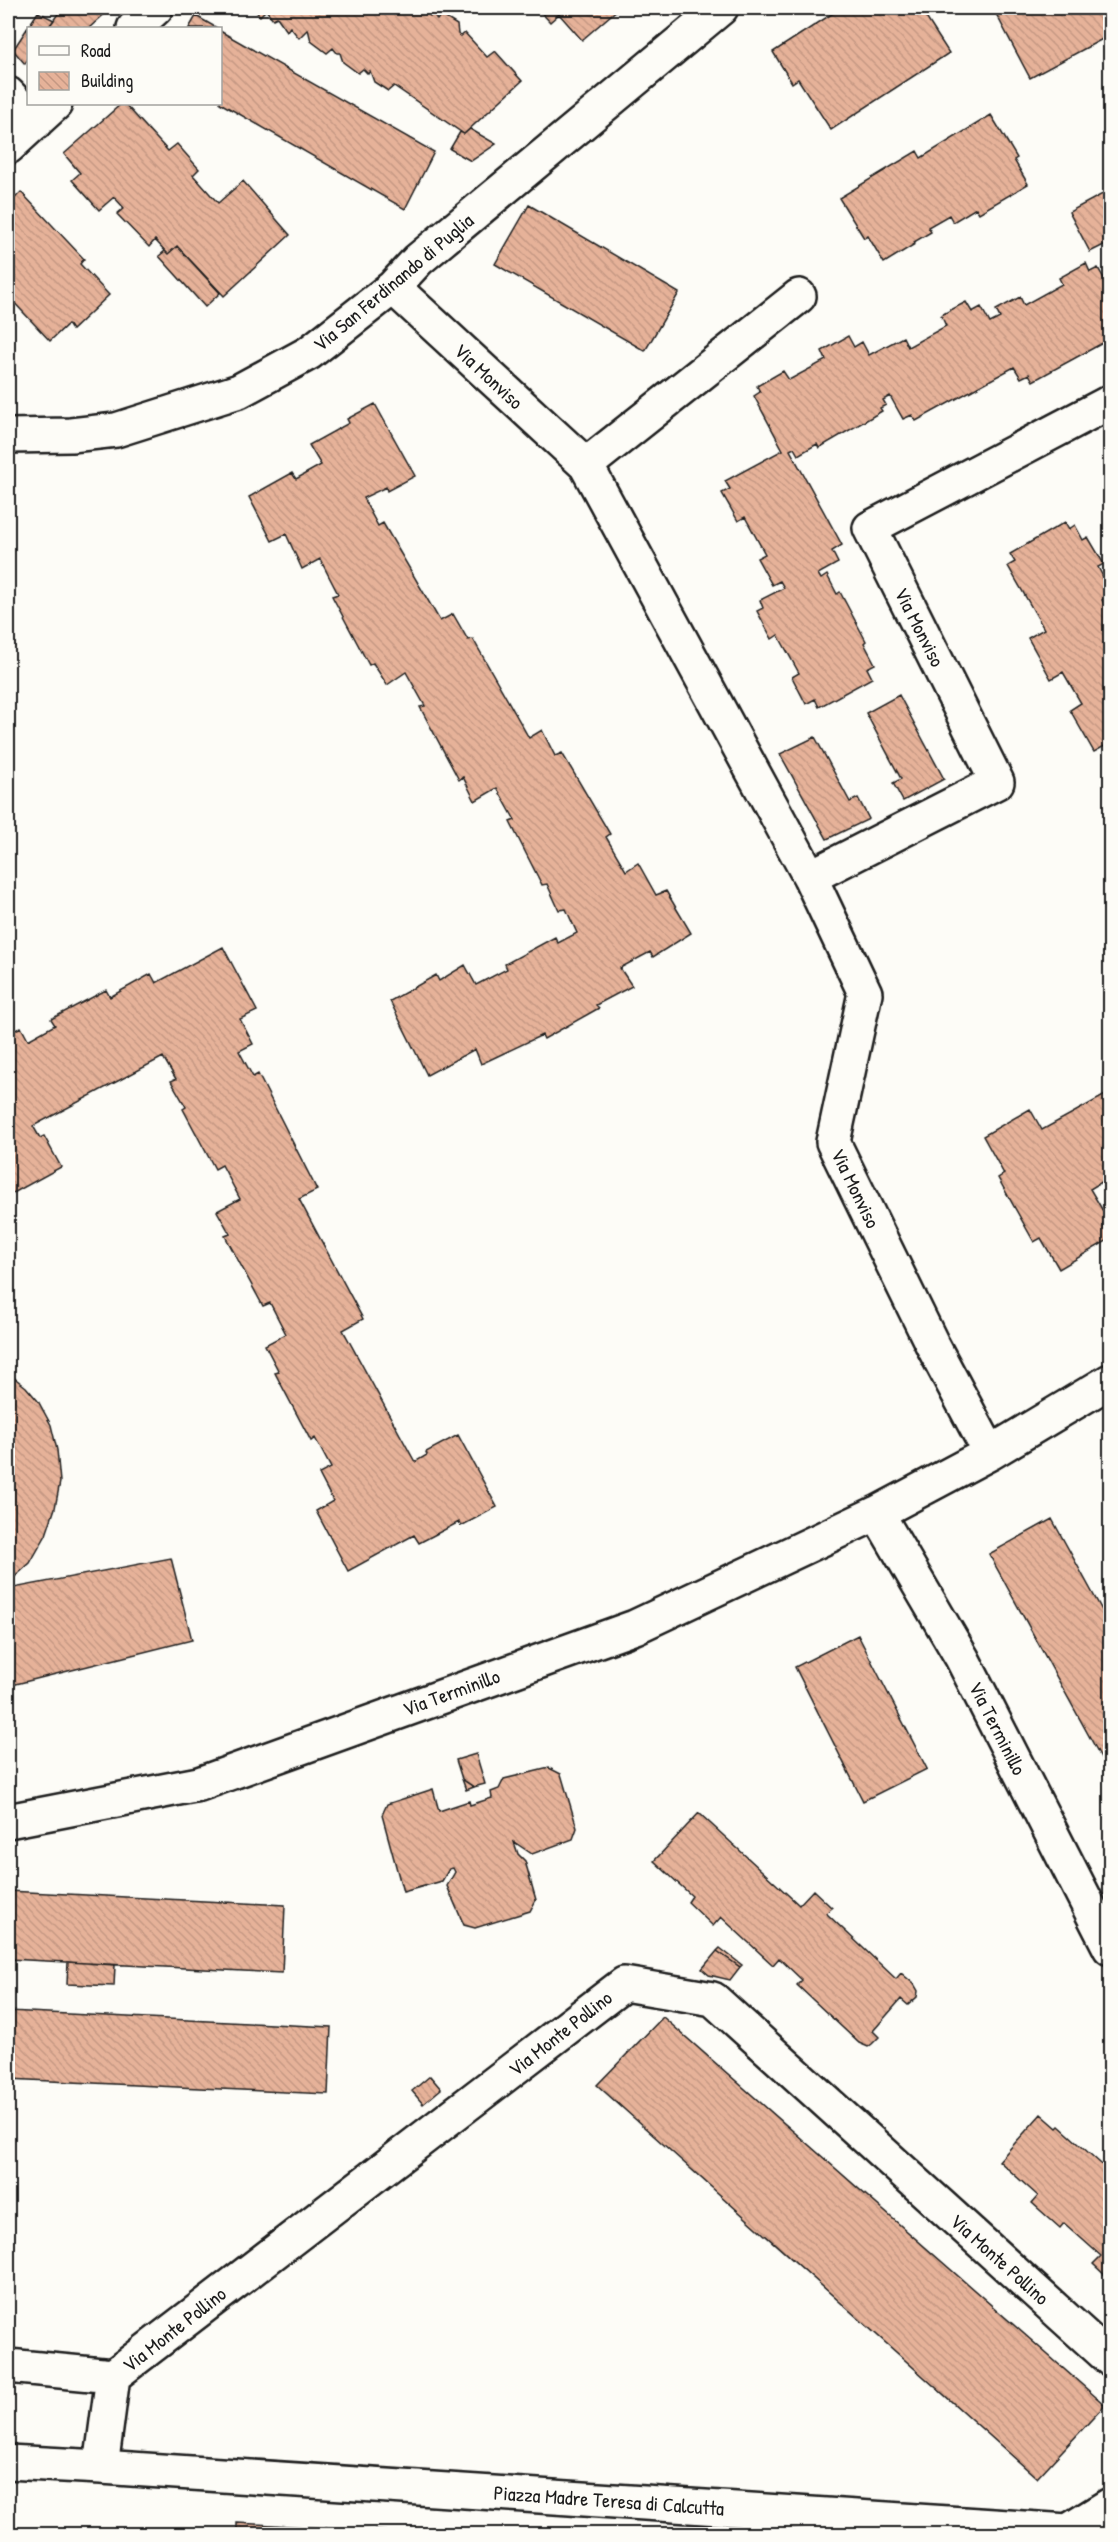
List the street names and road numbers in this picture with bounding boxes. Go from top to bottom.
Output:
street label: Via San Ferdinando di Puglia [307,207,479,357]
street label: Via Monviso [449,337,529,415]
street label: Via Monviso [889,583,951,671]
street label: Via Monviso [825,1144,887,1232]
street label: Via Terminillo [399,1662,503,1722]
street label: Via Terminillo [963,1677,1033,1779]
street label: Via Monte Pollino [503,1984,617,2082]
street label: Via Monte Pollino [945,2207,1055,2311]
street label: Via Monte Pollino [117,2280,231,2378]
street label: Piazza Madre Teresa di Calcutta [493,2478,725,2522]

